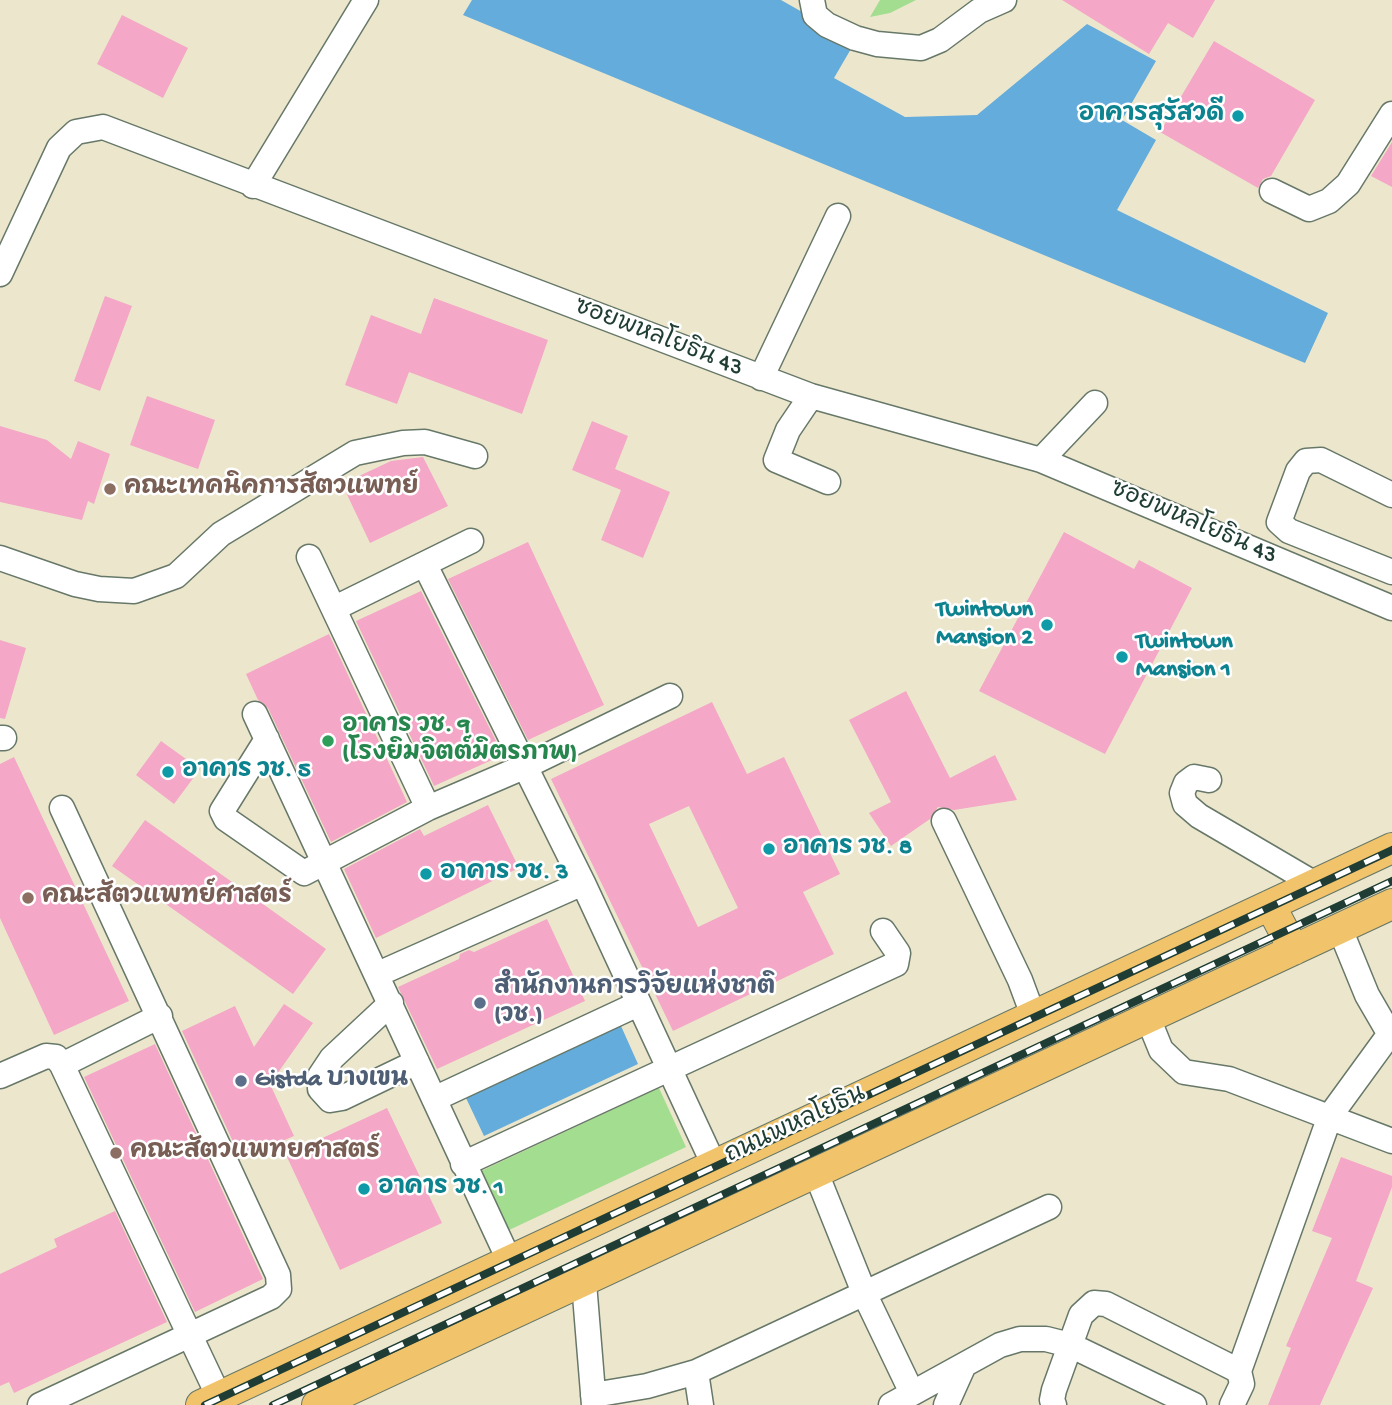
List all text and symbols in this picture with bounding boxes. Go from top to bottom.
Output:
place label: อาคารสุรัสวดี [1078,102,1224,130]
marker: อาคารสุรัสวดี [1230,108,1246,124]
street label: ซอยพหลโยธิน 43 [570,294,746,384]
place label: คณะเทคนิคการสัตวแพทย์ [124,475,419,503]
street label: ซอยพหลโยธิน 43 [1105,476,1281,572]
marker: คณะเทคนิคการสัตวแพทย์ [102,481,118,497]
place label: Twintown Mansion 2 [936,597,1033,653]
marker: Twintown Mansion 2 [1039,617,1055,633]
place label: Twintown Mansion 1 [1136,629,1233,685]
marker: Twintown Mansion 1 [1114,649,1130,665]
place label: อาคาร วช. 9 (โรงยิมจิตต์มิตรภาพ) [342,713,577,769]
marker: อาคาร วช. 9 (โรงยิมจิตต์มิตรภาพ) [320,733,336,749]
place label: อาคาร วช. 5 [182,758,311,786]
marker: อาคาร วช. 5 [160,764,176,780]
place label: อาคาร วช. 8 [783,835,912,863]
marker: อาคาร วช. 8 [761,841,777,857]
place label: อาคาร วช. 3 [440,860,568,888]
marker: อาคาร วช. 3 [418,866,434,882]
place label: คณะสัตวแพทย์ศาสตร์ [42,884,292,912]
marker: คณะสัตวแพทย์ศาสตร์ [20,890,36,906]
place label: สำนักงานการวิจัยแห่งชาติ (วช.) [494,975,775,1031]
marker: สำนักงานการวิจัยแห่งชาติ (วช.) [472,995,488,1011]
place label: Gistda บางเขน [255,1067,408,1095]
marker: Gistda บางเขน [233,1073,249,1089]
street label: ถนนพหลโยธิน [721,1081,871,1171]
place label: คณะสัตวแพทยศาสตร์ [130,1139,380,1167]
marker: คณะสัตวแพทยศาสตร์ [108,1145,124,1161]
place label: อาคาร วช. 1 [378,1175,504,1203]
marker: อาคาร วช. 1 [356,1181,372,1197]

